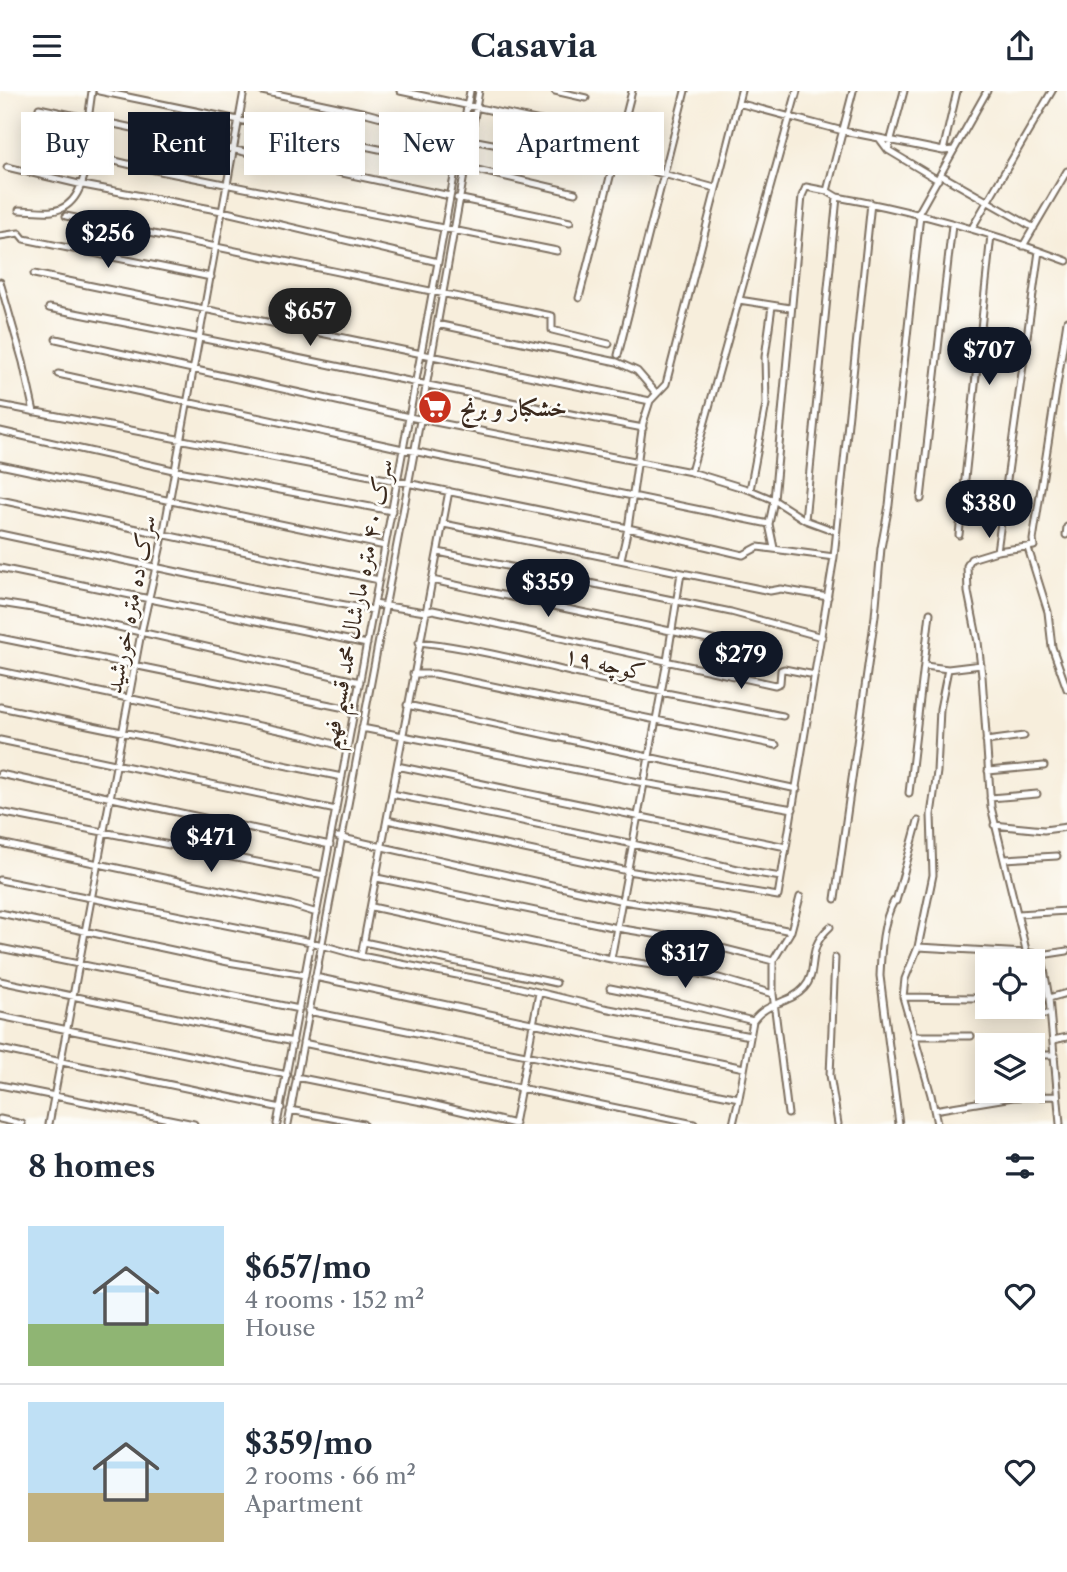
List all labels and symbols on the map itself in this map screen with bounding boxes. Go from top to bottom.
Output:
pin: $256 [67,211,149,270]
pin: $657 [269,289,351,348]
pin: $707 [948,327,1030,387]
supermarket icon: خشکبار و برنج [416,388,454,426]
place label: خشکبار و برنج [460,393,567,428]
street label: سرک ۴۰ متره مارشال محمد قسیم فهیم [314,456,408,754]
pin: $380 [948,481,1030,540]
street label: سرک ده متره خورشید [98,512,164,696]
pin: $359 [507,559,589,619]
pin: $279 [700,631,782,691]
street label: کوچه ۱۹ [561,640,648,689]
pin: $471 [170,815,252,874]
pin: $317 [644,930,726,990]

